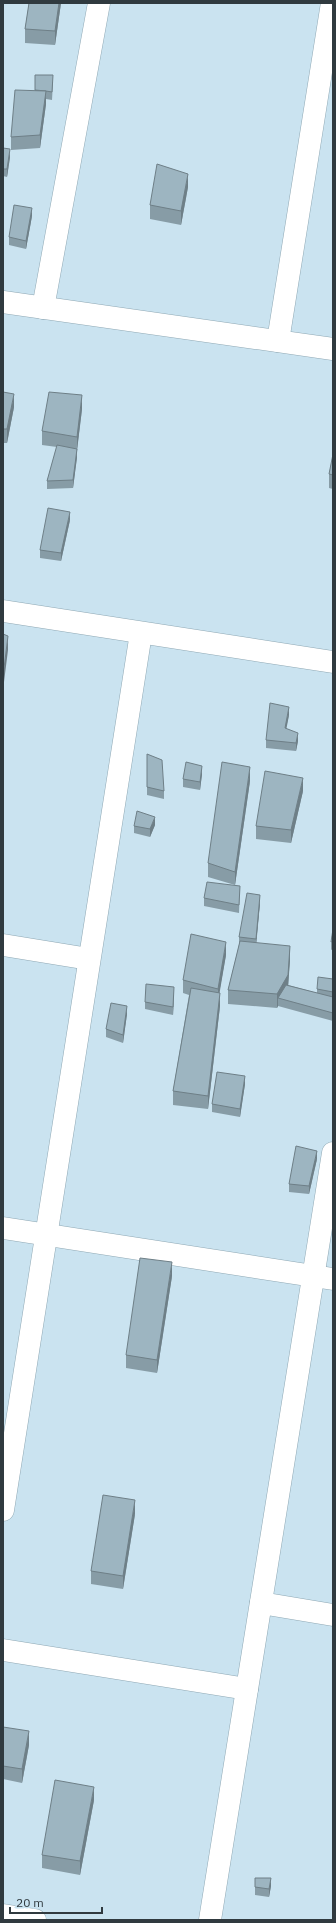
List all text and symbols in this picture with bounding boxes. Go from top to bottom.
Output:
scale bar [10,1889,102,1915]
text: 20 m [16,1895,44,1910]

